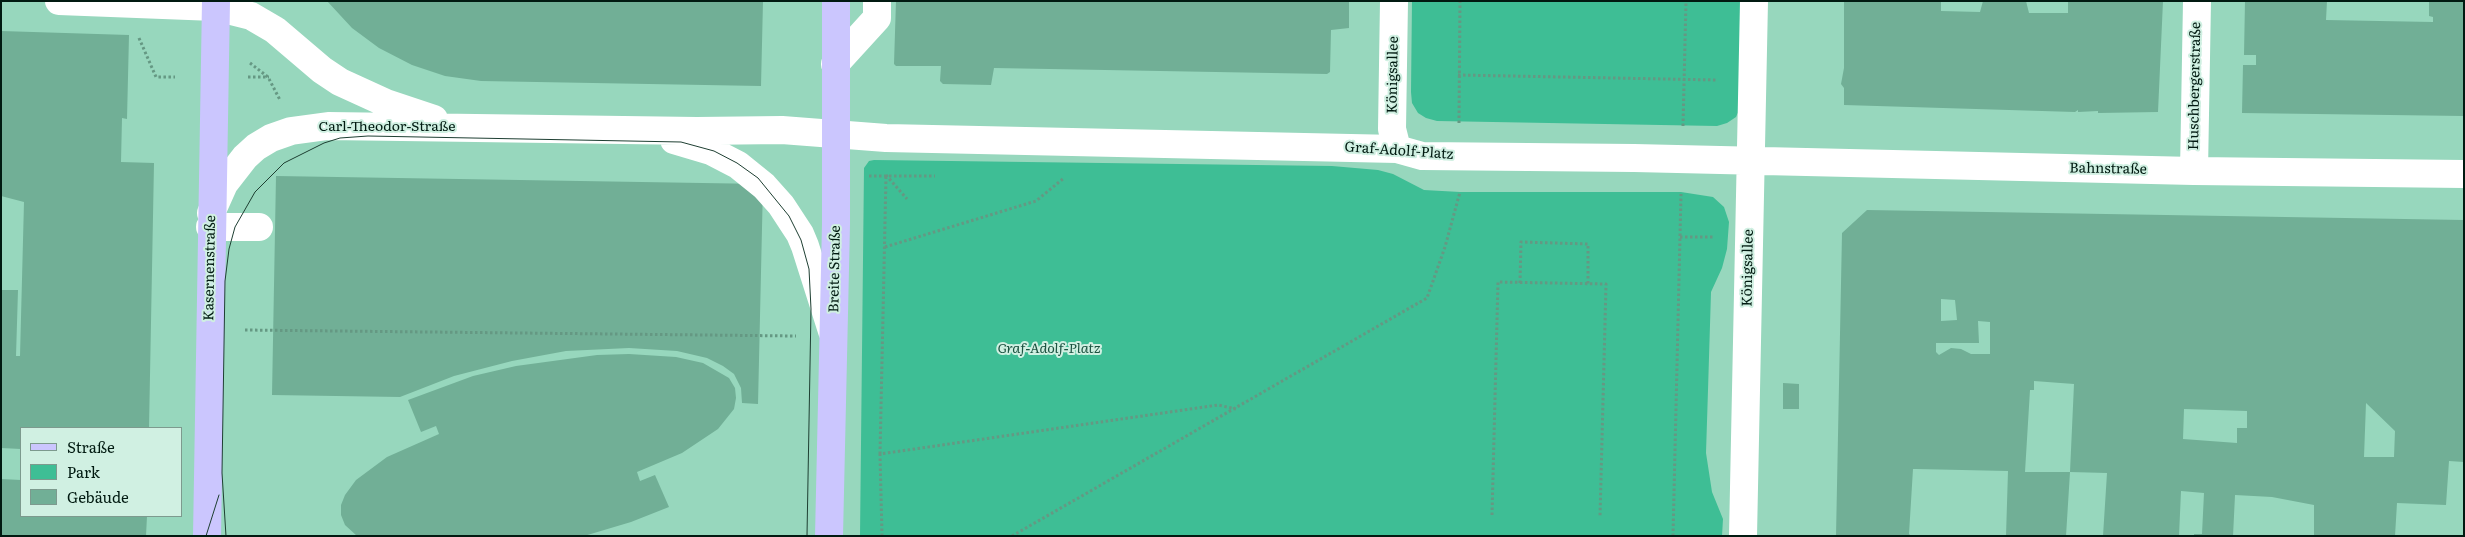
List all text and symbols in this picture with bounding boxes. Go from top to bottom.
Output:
street label: Huschbergerstraße [2185,22,2205,150]
street label: Königsallee [1384,36,1402,114]
street label: Carl-Theodor-Straße [319,119,455,135]
street label: Graf-Adolf-Platz [1344,139,1454,163]
street label: Bahnstraße [2069,160,2147,178]
street label: Kasernenstraße [201,215,219,321]
street label: Breite Straße [826,225,844,313]
street label: Königsallee [1739,229,1757,307]
park label: Graf-Adolf-Platz [998,341,1100,357]
legend [20,427,182,517]
text: Straße [67,435,115,458]
text: Park [67,460,100,483]
text: Gebäude [67,485,129,508]

